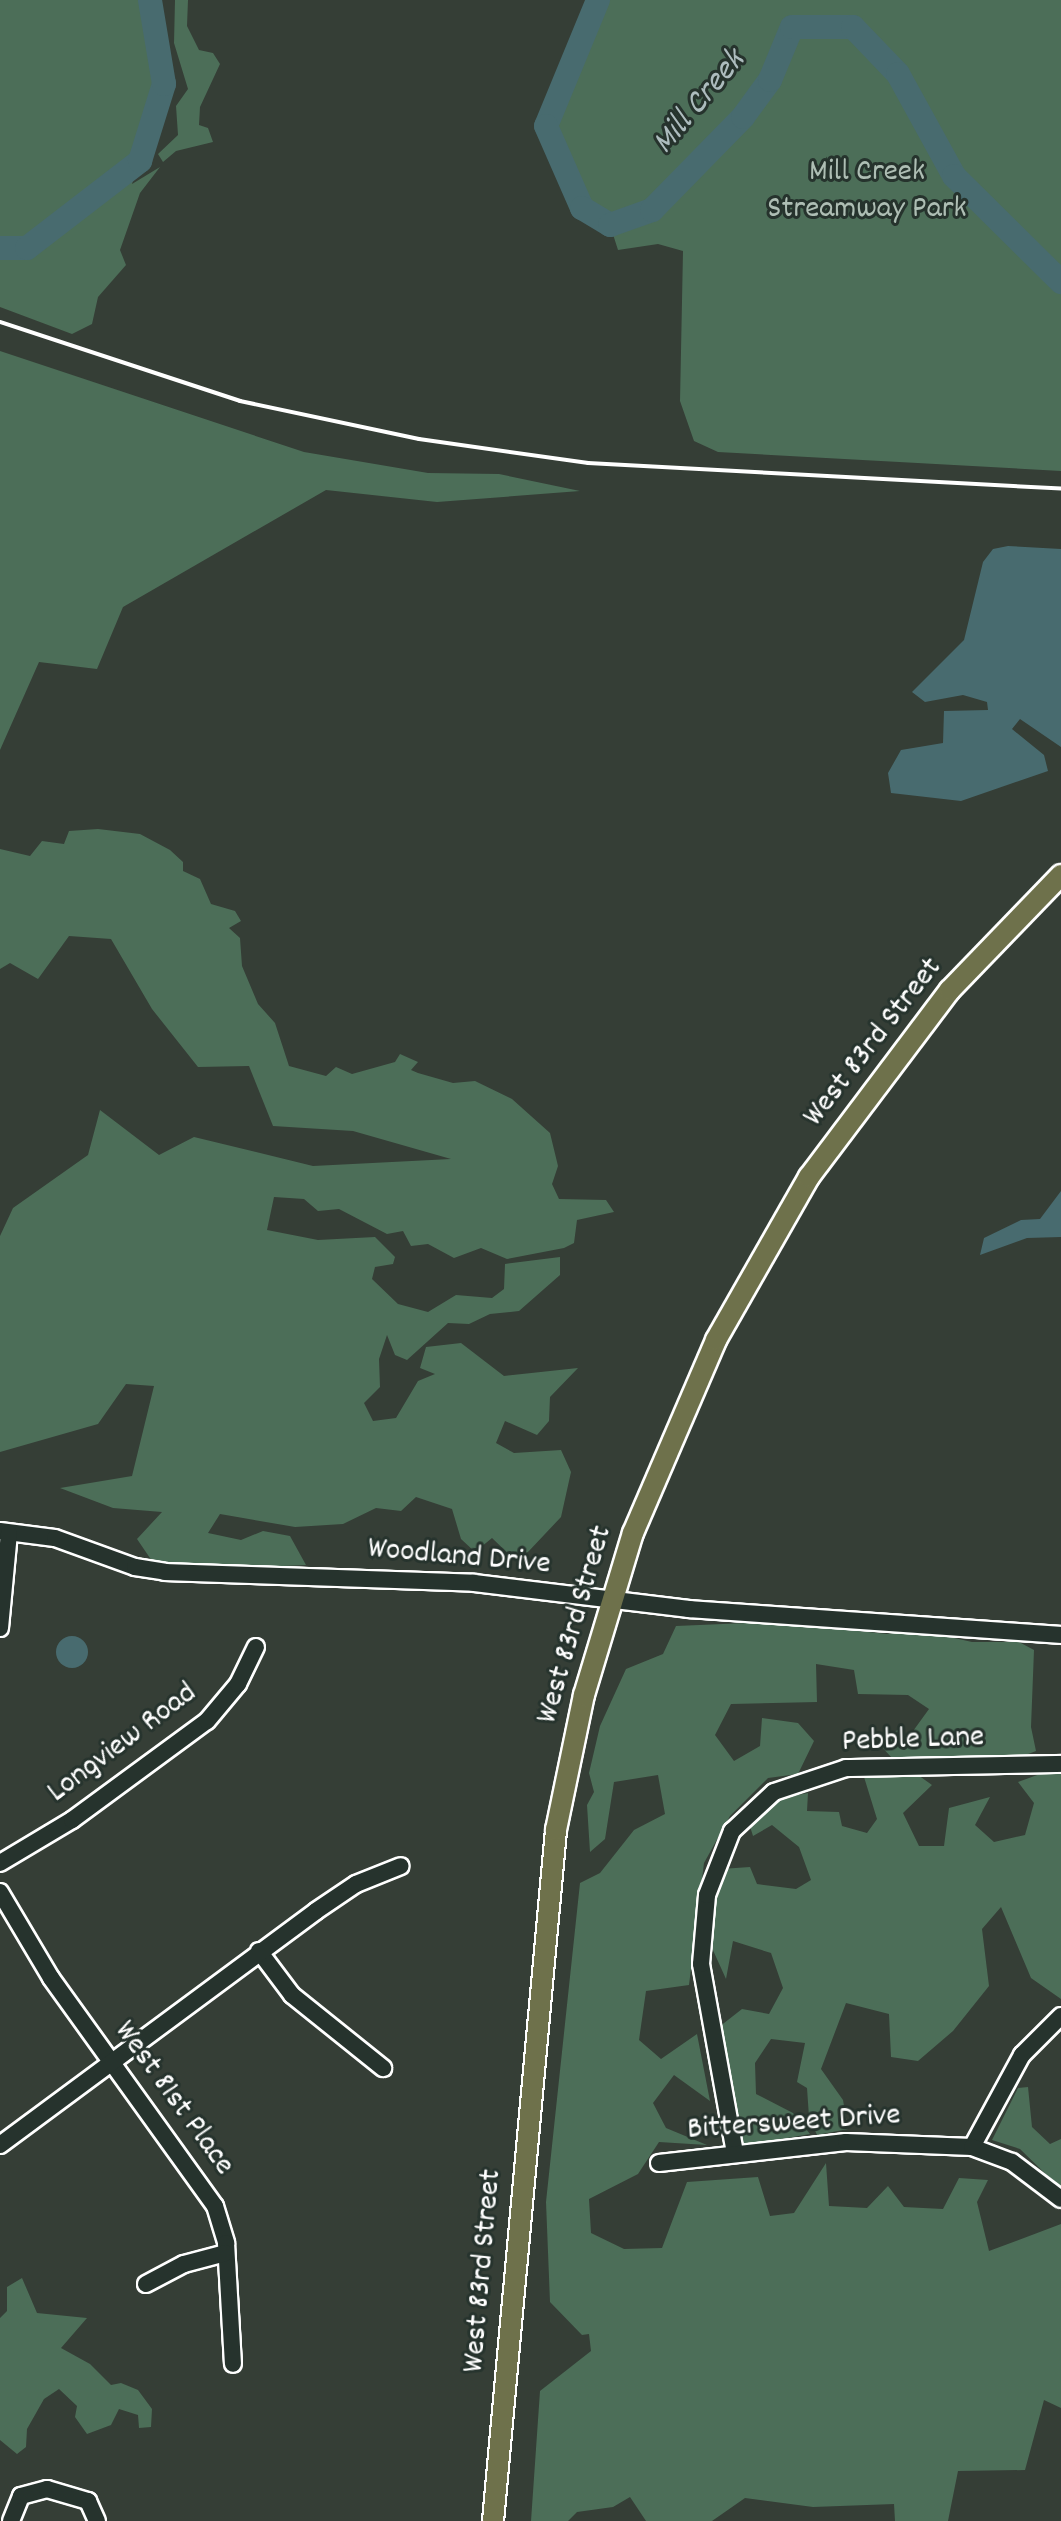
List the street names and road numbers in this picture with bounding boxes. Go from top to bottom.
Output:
street label: West 83rd Street [796,951,952,1135]
street label: West 83rd Street [529,1522,623,1728]
street label: Woodland Drive [366,1531,552,1585]
street label: Longview Road [41,1675,205,1813]
street label: Pebble Lane [841,1719,985,1763]
street label: West 81st Place [104,2014,242,2184]
street label: Bittersweet Drive [686,2097,902,2151]
street label: West 83rd Street [456,2168,512,2374]

